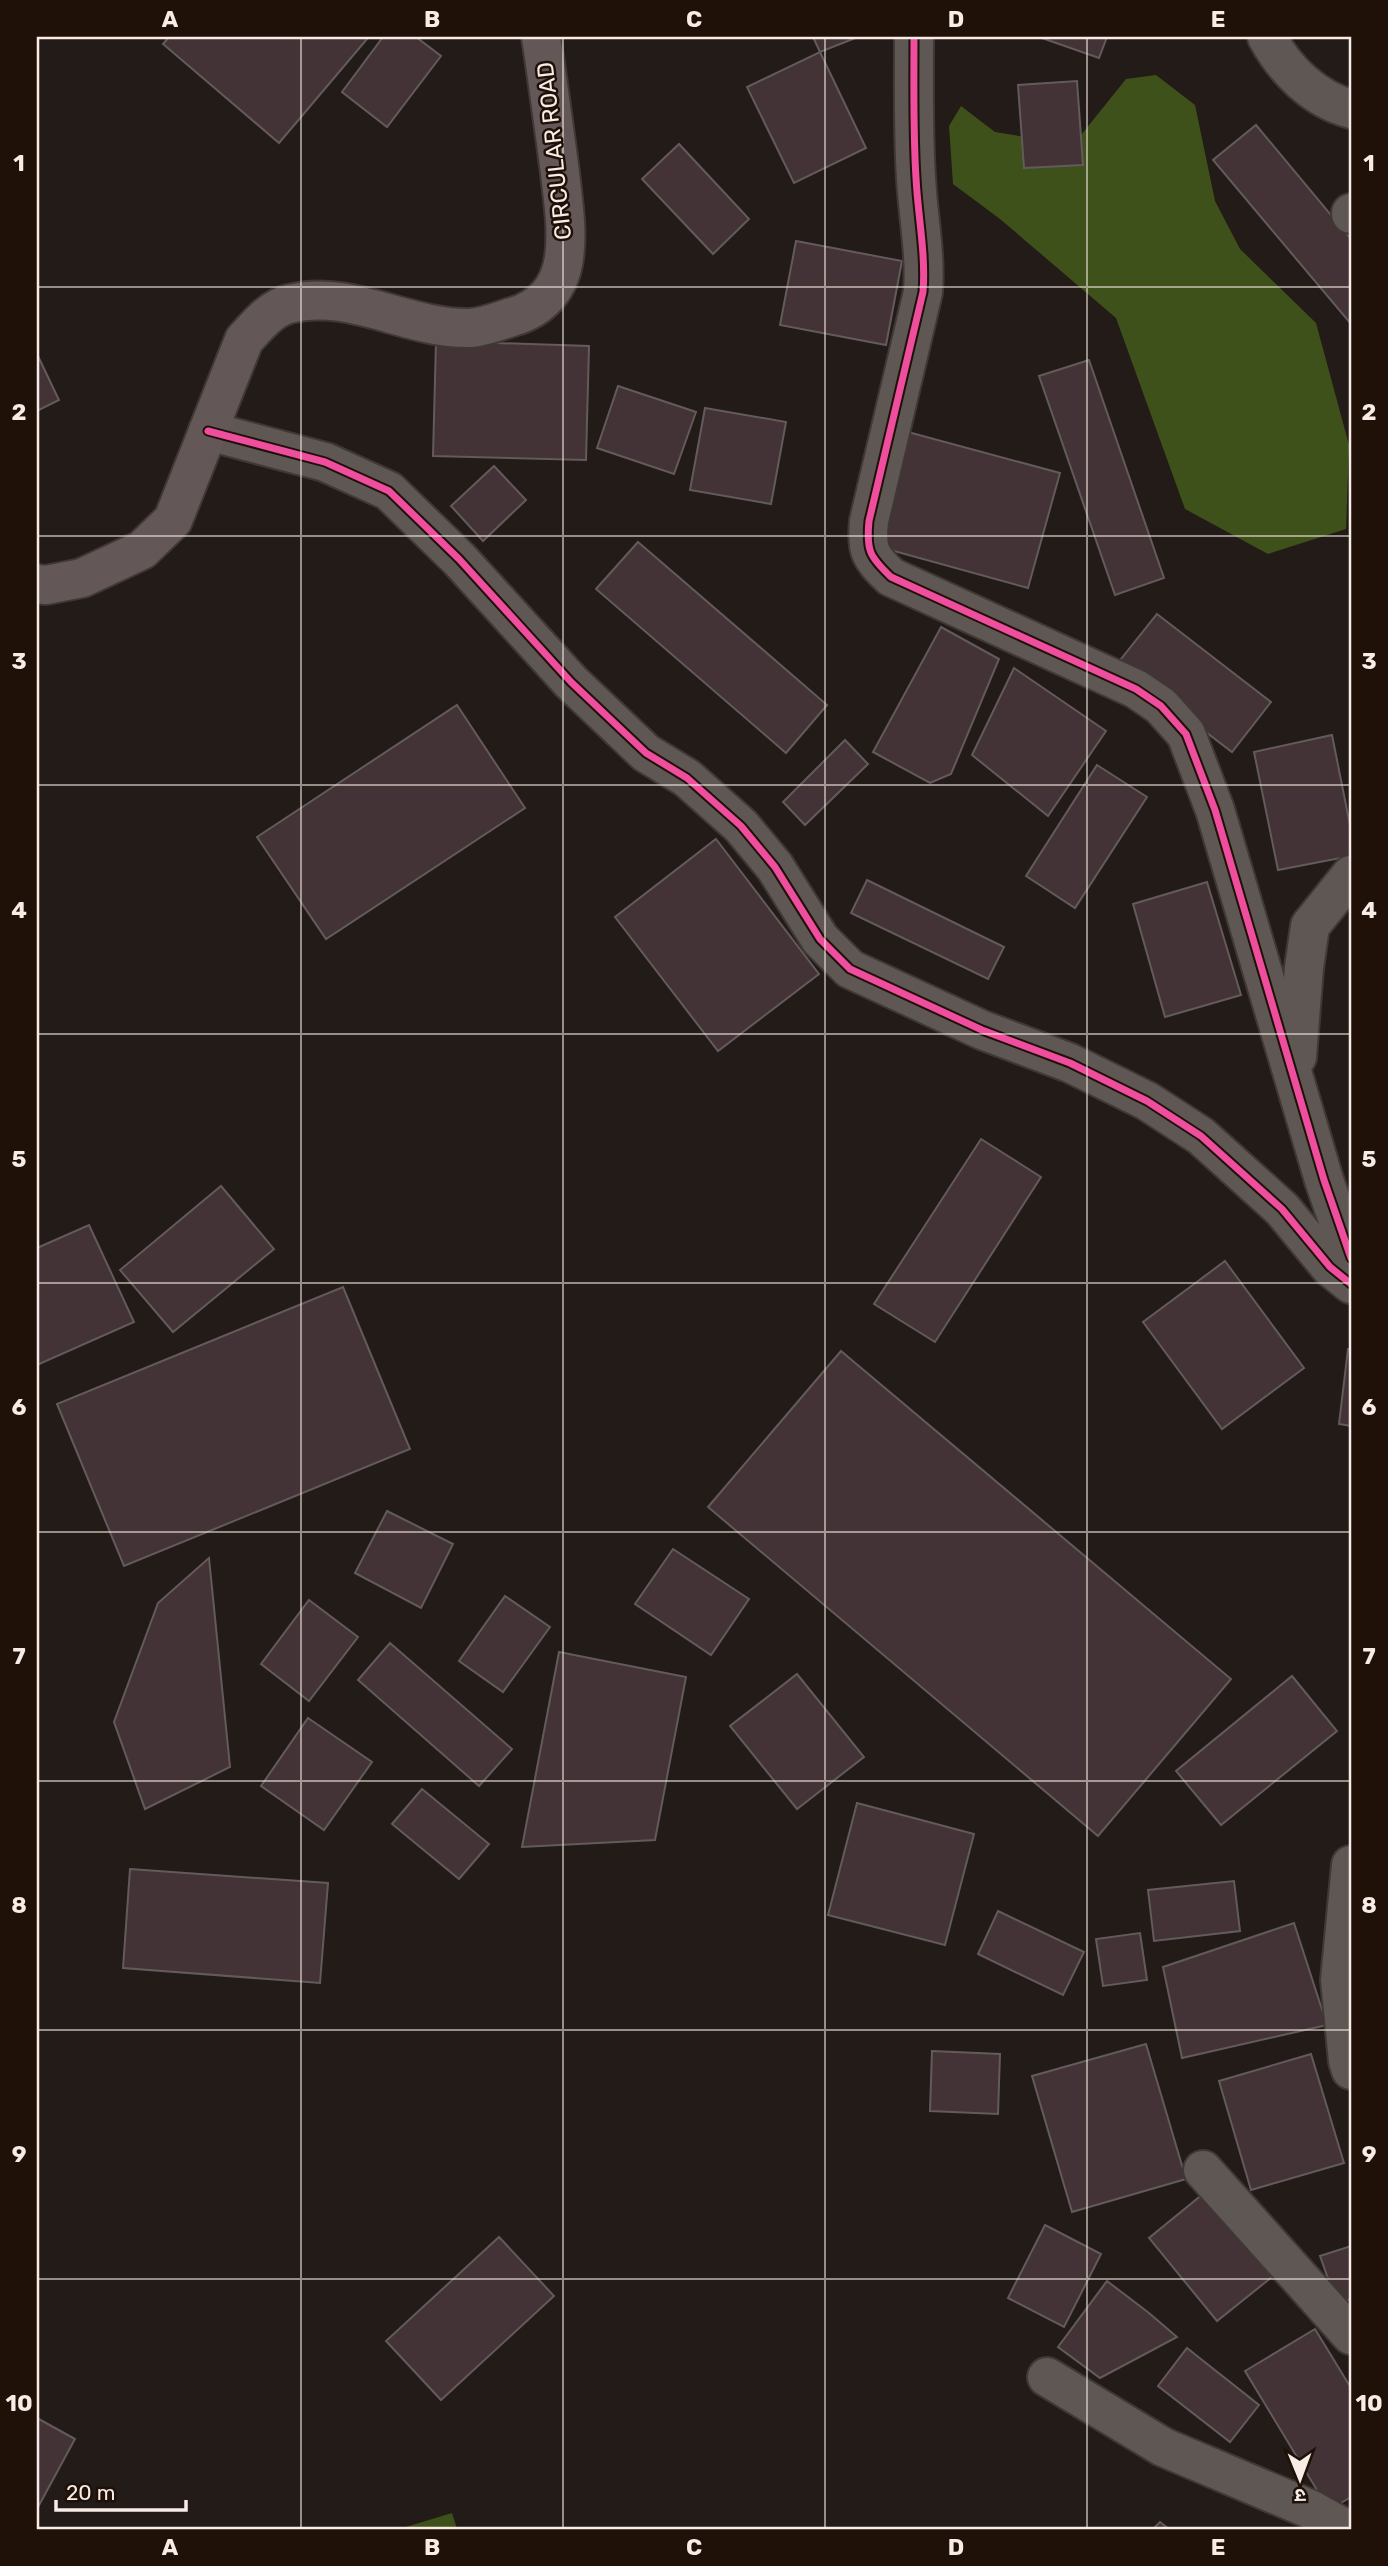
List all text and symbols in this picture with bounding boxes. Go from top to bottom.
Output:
text: A [162,5,179,33]
text: B [424,5,440,33]
text: C [686,5,702,33]
text: D [948,5,964,33]
text: E [1211,5,1225,33]
street label: CIRCULAR ROAD [531,61,577,241]
text: 1 [13,149,25,177]
text: 1 [1363,149,1375,177]
text: 2 [12,398,26,426]
text: 2 [1362,398,1376,426]
text: 3 [11,647,27,675]
text: 3 [1361,647,1377,675]
text: 4 [11,896,27,924]
text: 4 [1361,896,1377,924]
text: 5 [12,1145,27,1173]
text: 5 [1362,1145,1377,1173]
text: 6 [12,1393,27,1421]
text: 6 [1362,1393,1377,1421]
text: 7 [12,1642,26,1670]
text: 7 [1362,1642,1376,1670]
text: 8 [11,1891,27,1919]
text: 8 [1361,1891,1377,1919]
text: 9 [12,2140,26,2168]
text: 9 [1362,2140,1376,2168]
text: 10 [5,2389,33,2417]
text: 10 [1355,2389,1383,2417]
north arrow [1266,2444,1336,2514]
scale bar [56,2468,186,2512]
text: 20 m [66,2480,115,2505]
text: उ [1294,2484,1306,2507]
text: A [162,2533,179,2561]
text: B [424,2533,440,2561]
text: C [686,2533,702,2561]
text: D [948,2533,964,2561]
text: E [1211,2533,1225,2561]

